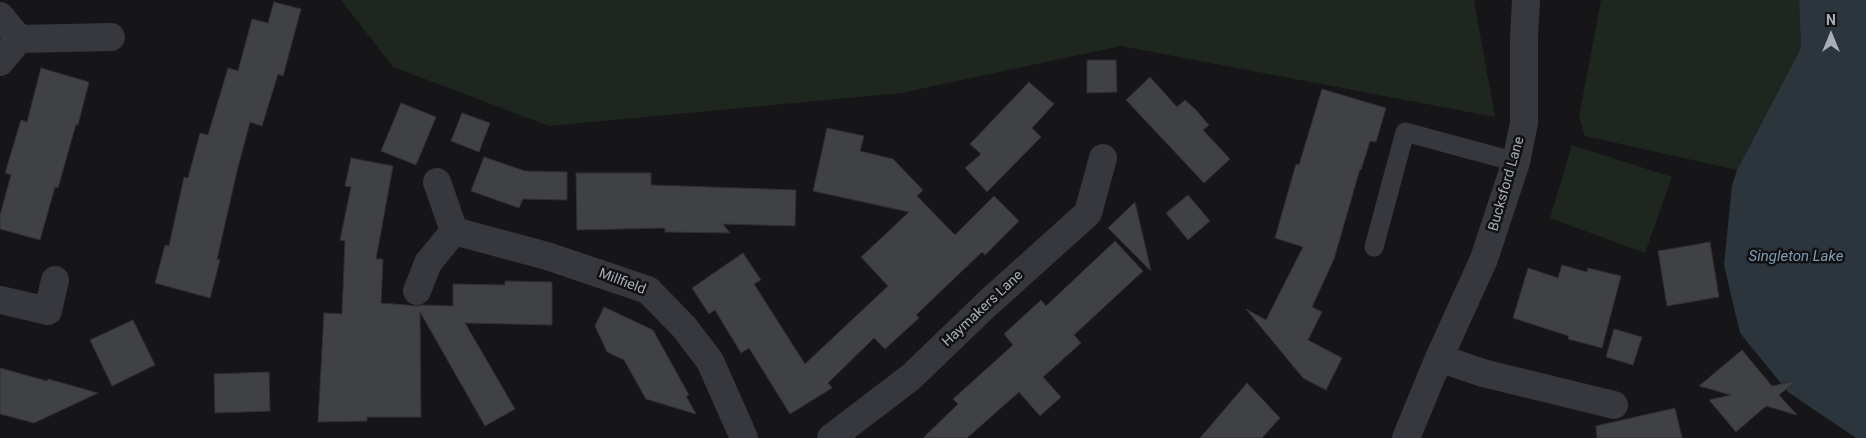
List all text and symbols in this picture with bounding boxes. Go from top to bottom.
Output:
north arrow [1806,10,1856,60]
text: N [1826,12,1836,28]
street label: Bucksford Lane [1486,135,1528,233]
water label: Singleton Lake [1749,248,1843,266]
street label: Millfield [596,265,648,299]
street label: Haymakers Lane [939,267,1027,351]

